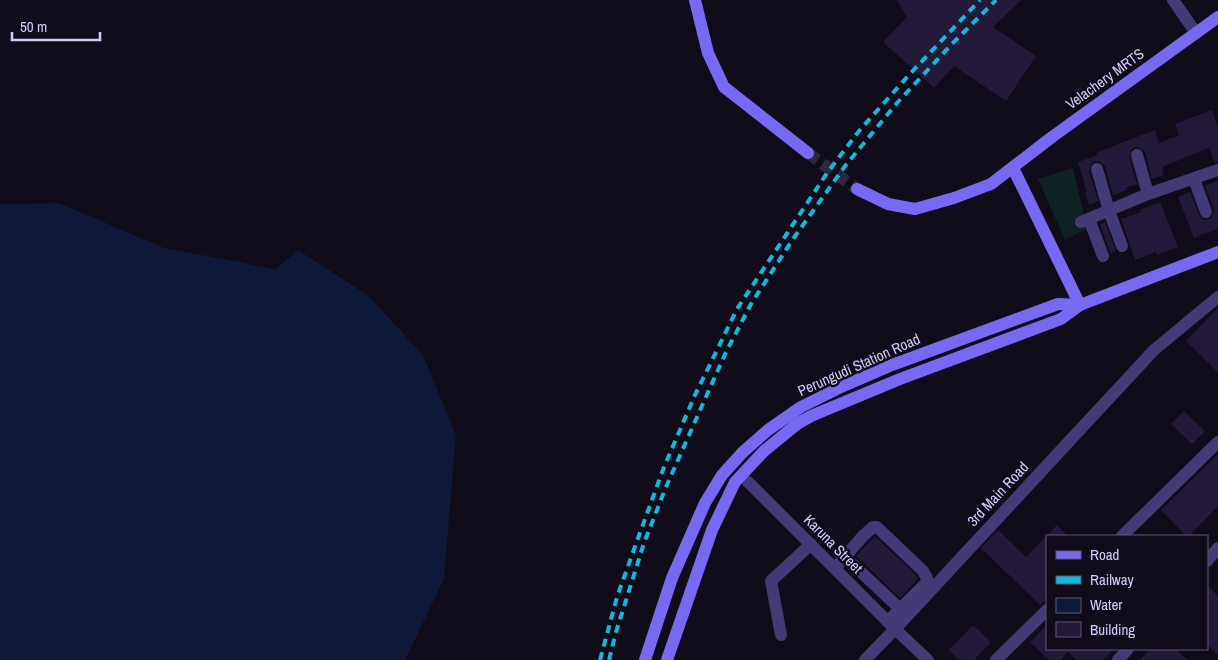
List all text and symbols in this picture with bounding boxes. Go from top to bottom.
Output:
scale bar [12,10,100,42]
text: 50 m [20,16,47,37]
street label: Velachery MRTS [1061,43,1148,114]
street label: Perungudi Station Road [794,328,923,401]
street label: 3rd Main Road [962,457,1033,531]
street label: Karuna Street [799,509,868,578]
legend [1046,535,1208,650]
text: Road [1090,544,1119,565]
text: Railway [1090,569,1135,590]
text: Water [1090,594,1122,615]
text: Building [1090,619,1135,640]

